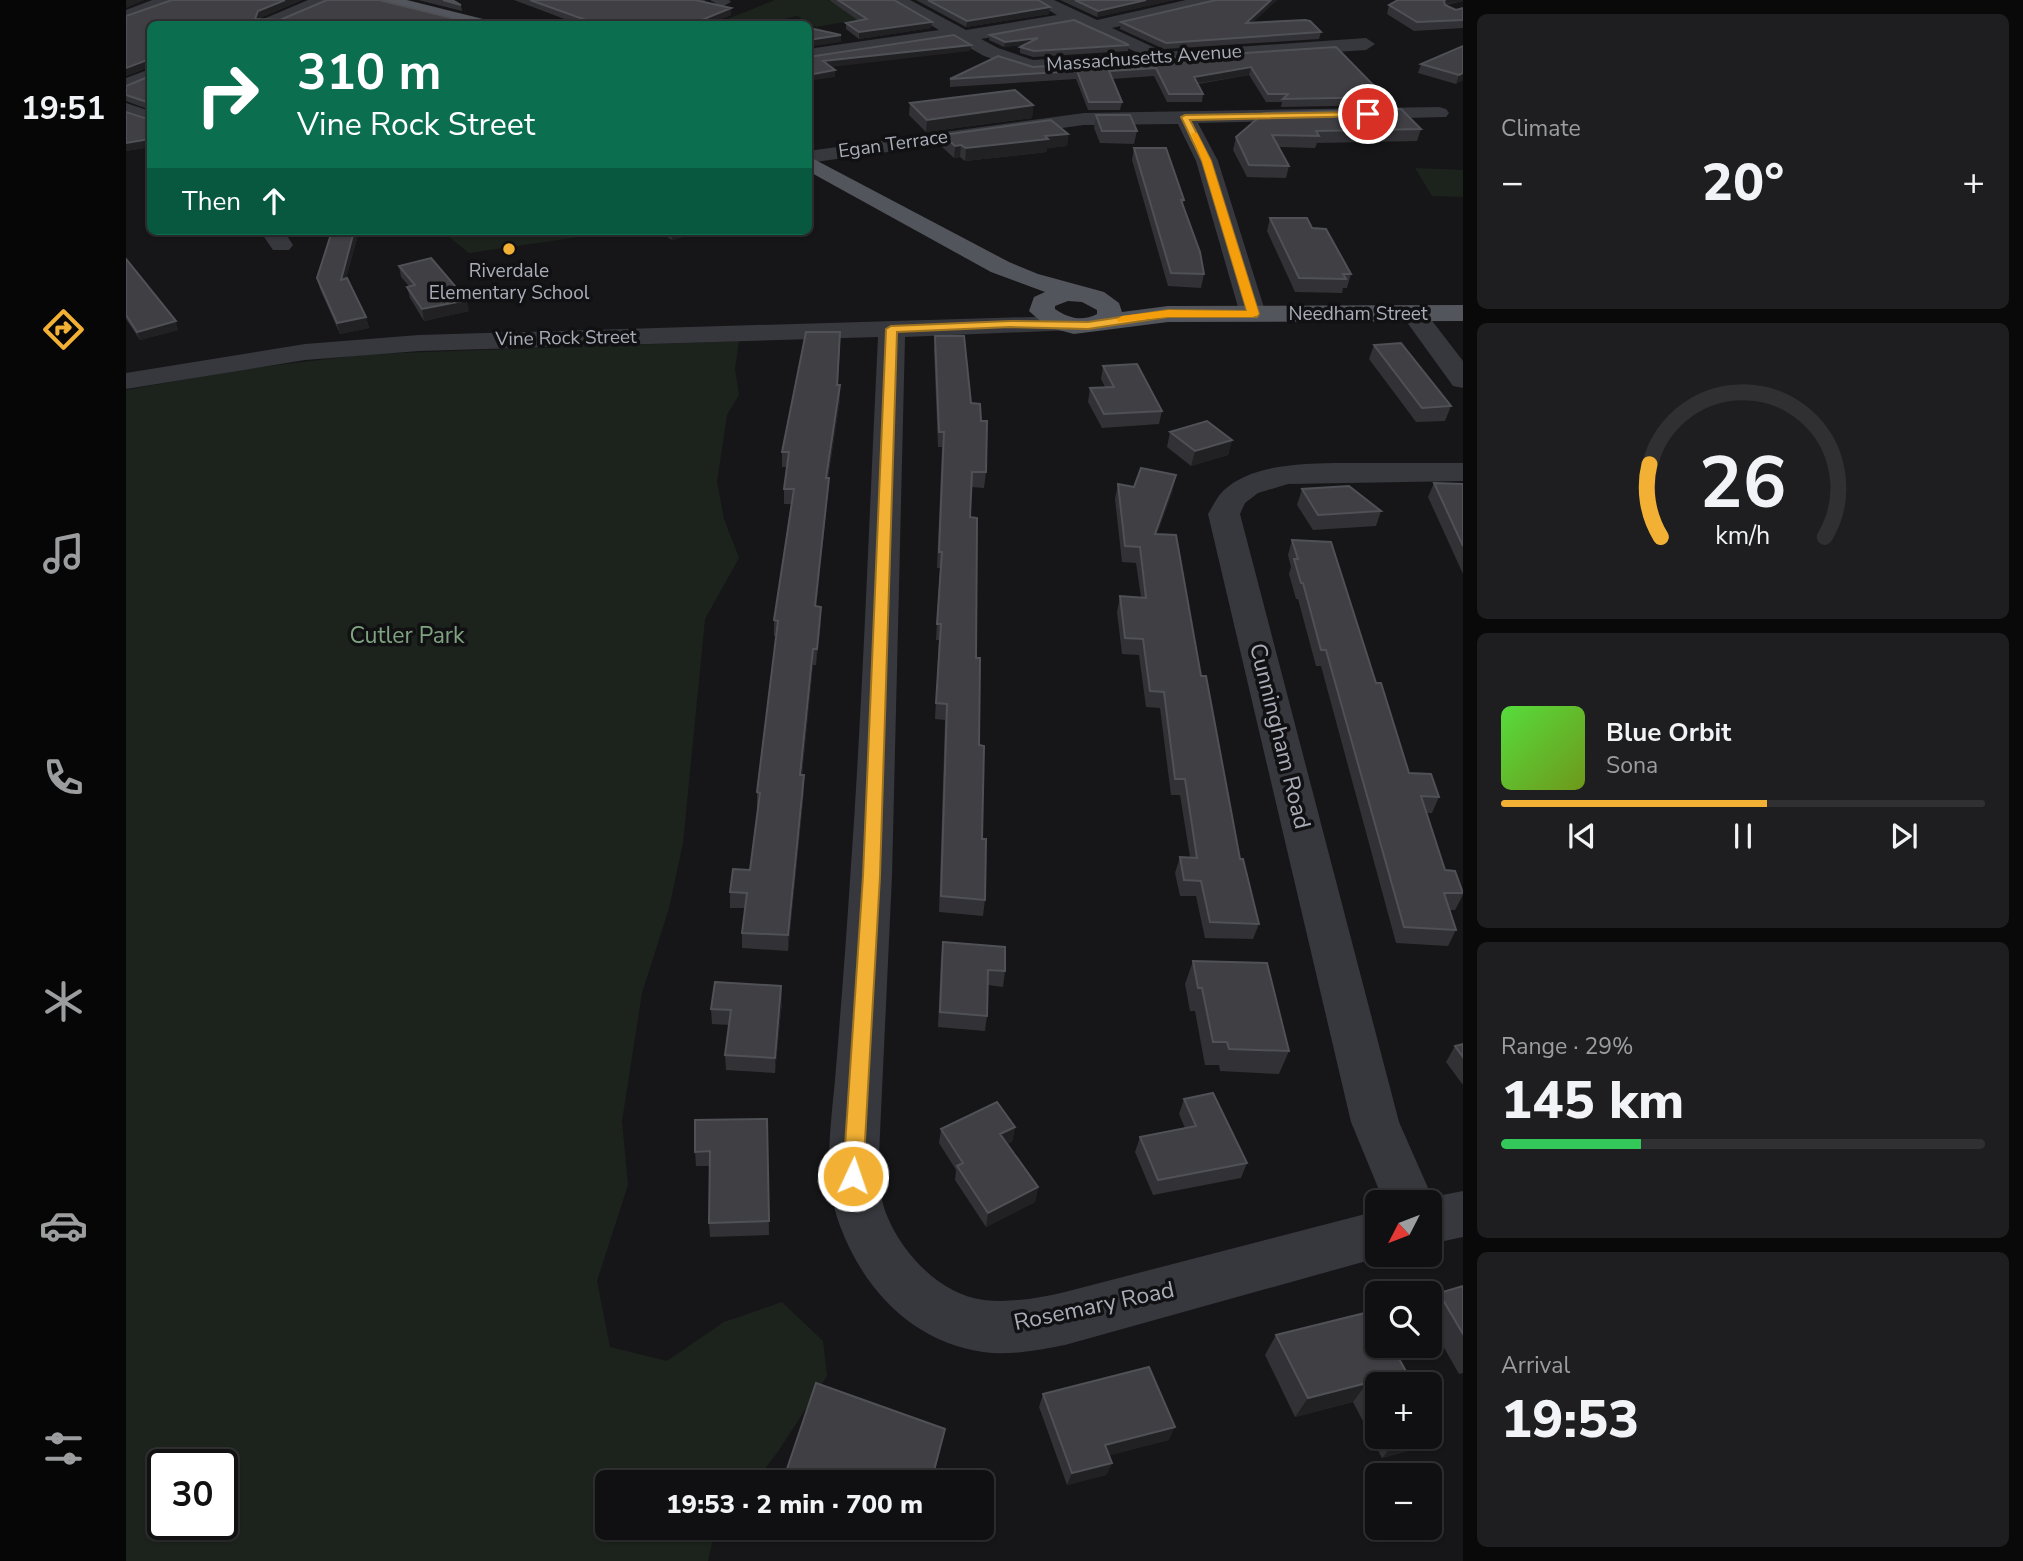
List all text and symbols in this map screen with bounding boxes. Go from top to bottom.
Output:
street label: Massachusetts Avenue [1045,38,1243,78]
text: 310 m [297,39,441,106]
icon: right [182,49,273,140]
pin [1338,84,1398,144]
text: 19:51 [21,87,105,130]
icon: arrive [1349,95,1387,133]
text: Vine Rock Street [297,103,535,146]
text: Climate [1501,113,1581,144]
street label: Egan Terrace [837,123,949,165]
text: 20° [1702,147,1784,218]
text: − [1501,157,1524,208]
text: + [1962,157,1985,208]
icon: ahead [255,182,293,220]
text: Then [182,184,241,219]
marker: Riverdale Elementary School [501,241,517,257]
place label: Riverdale Elementary School [429,258,590,306]
street label: Needham Street [1288,301,1428,327]
icon: directions [39,305,88,354]
street label: Vine Rock Street [494,324,637,352]
text: 26 [1699,434,1787,534]
text: km/h [1715,519,1771,553]
icon: music [39,529,88,578]
park label: Cutler Park [349,620,465,651]
street label: Cunningham Road [1242,640,1318,832]
text: Blue Orbit [1606,715,1731,750]
text: Sona [1606,750,1658,781]
icon: phone [39,753,88,802]
icon: previous [1563,817,1601,855]
icon: pause [1724,817,1762,855]
icon: next [1885,817,1923,855]
icon: climate [39,977,88,1026]
text: Range · 29% [1501,1031,1633,1062]
text: 145 km [1501,1065,1684,1136]
position arrow [816,1139,890,1213]
north arrow [1365,1190,1442,1267]
map controls [1365,1190,1442,1540]
icon: car [39,1201,88,1250]
street label: Rosemary Road [1011,1274,1177,1338]
button: search [1365,1281,1442,1358]
text: Arrival [1501,1350,1570,1381]
button: + [1365,1372,1442,1449]
text: 19:53 [1501,1384,1639,1455]
icon: filters [39,1424,88,1473]
speed limit sign: 30 [147,1449,238,1540]
button: − [1365,1463,1442,1540]
text: 19:53 · 2 min · 700 m [666,1487,923,1522]

